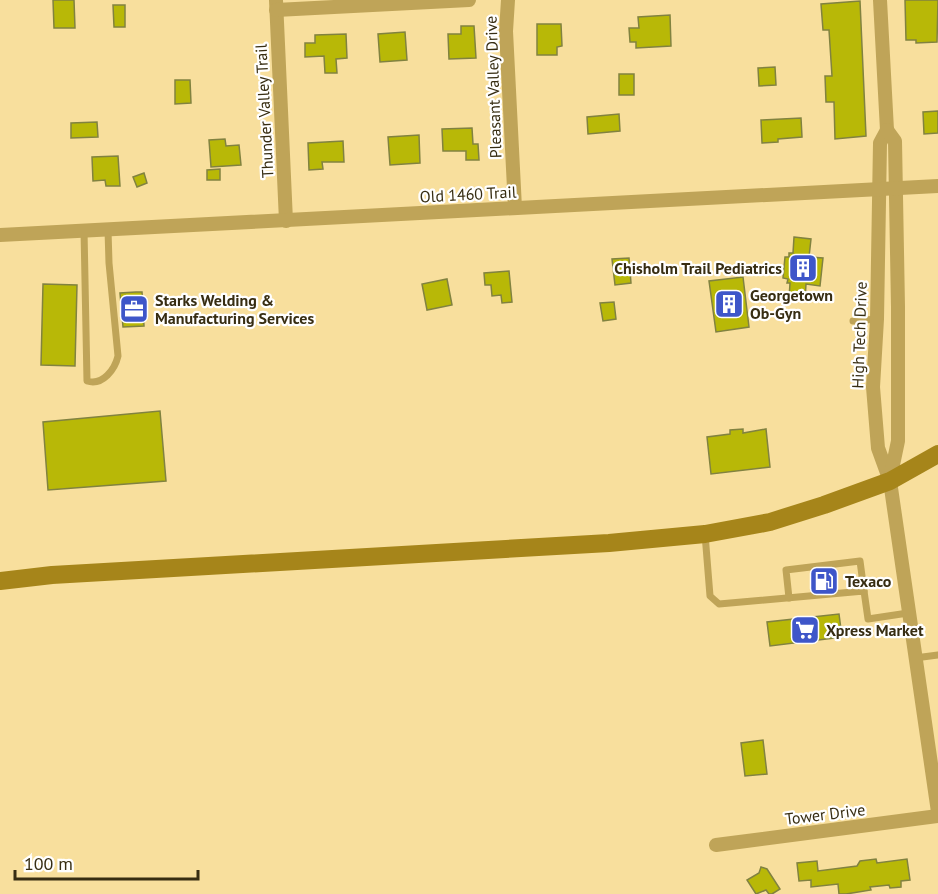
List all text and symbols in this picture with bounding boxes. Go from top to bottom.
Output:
street label: Pleasant Valley Drive [481,15,505,159]
street label: Thunder Valley Trail [250,43,278,179]
street label: Old 1460 Trail [419,181,517,207]
building icon: Chisholm Trail Pediatrics [787,252,819,284]
place label: Chisholm Trail Pediatrics [614,258,782,278]
street label: High Tech Drive [847,281,871,389]
place label: Georgetown Ob-Gyn [750,285,833,323]
building icon: Georgetown Ob-Gyn [713,288,745,320]
place label: Starks Welding & Manufacturing Services [155,290,314,328]
office icon: Starks Welding & Manufacturing Services [118,293,150,325]
fuel station icon: Texaco [808,565,840,597]
place label: Texaco [845,571,892,591]
supermarket icon: Xpress Market [789,614,821,646]
place label: Xpress Market [826,620,924,640]
street label: Tower Drive [784,799,866,829]
scale bar [15,843,198,881]
text: 100 m [24,852,73,875]

